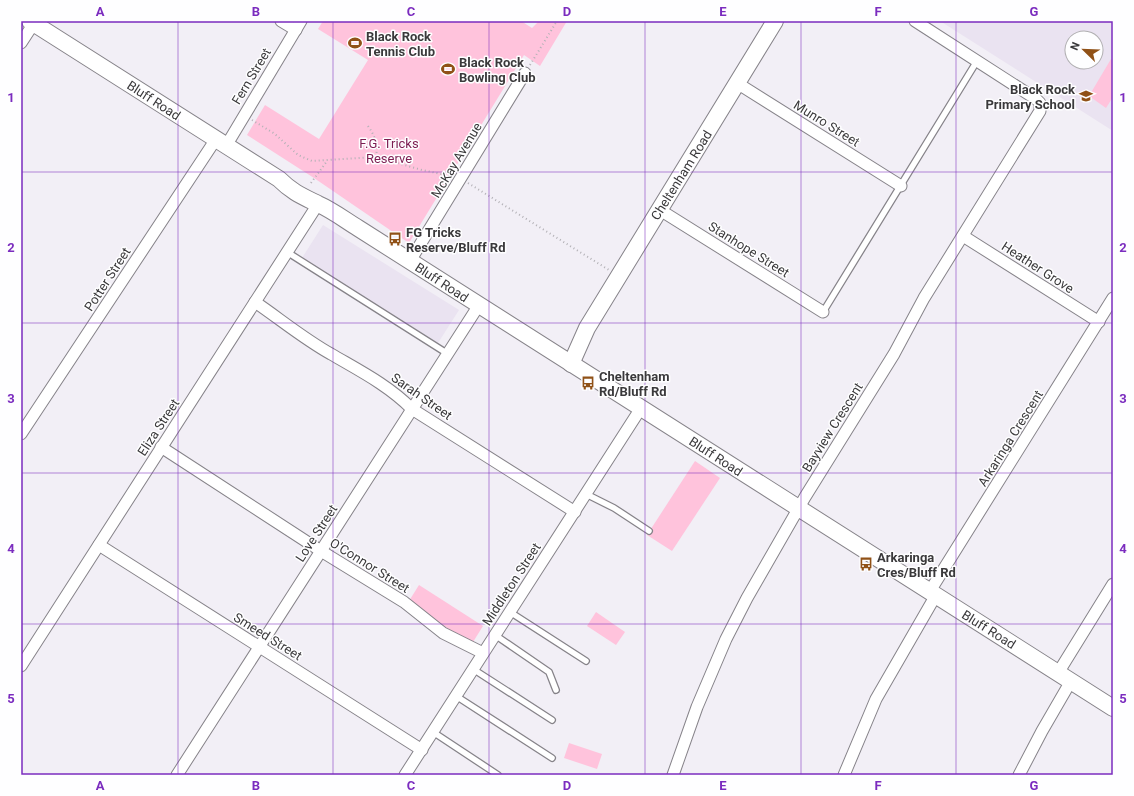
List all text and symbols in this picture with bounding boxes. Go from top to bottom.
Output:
text: A [96,4,105,19]
text: B [252,4,260,19]
text: C [407,4,416,19]
text: D [563,4,571,19]
text: E [719,4,727,19]
text: F [874,4,882,19]
text: G [1030,4,1039,19]
place label: Black Rock Tennis Club [366,29,435,59]
north arrow [1064,30,1104,70]
sports icon: Black Rock Tennis Club [347,35,363,51]
text: N [1068,40,1083,52]
street label: Fern Street [229,45,274,107]
place label: Black Rock Bowling Club [459,55,536,85]
sports icon: Black Rock Bowling Club [440,61,456,77]
street label: Bluff Road [124,78,183,123]
place label: Black Rock Primary School [985,82,1076,112]
school or university icon: Black Rock Primary School [1078,88,1094,104]
text: 1 [7,90,15,105]
text: 1 [1119,90,1127,105]
street label: Munro Street [791,97,862,150]
street label: McKay Avenue [428,120,485,201]
street label: Cheltenham Road [648,128,715,223]
park label: F.G. Tricks Reserve [359,136,419,166]
street label: Stanhope Street [706,219,792,280]
place label: FG Tricks Reserve/Bluff Rd [406,225,505,255]
bus stop icon: FG Tricks Reserve/Bluff Rd [387,231,403,247]
street label: Heather Grove [999,239,1077,296]
text: 2 [7,240,15,255]
text: 2 [1119,240,1127,255]
street label: Potter Street [81,245,134,314]
street label: Bluff Road [412,260,471,305]
place label: Cheltenham Rd/Bluff Rd [599,369,669,399]
street label: Sarah Street [388,370,455,423]
bus stop icon: Cheltenham Rd/Bluff Rd [580,375,596,391]
street label: Bayview Crescent [799,380,866,475]
street label: Arkaringa Crescent [975,387,1046,489]
text: 3 [7,391,15,406]
text: 3 [1119,391,1127,406]
street label: Eliza Street [134,396,182,459]
street label: Bluff Road [686,434,745,479]
street label: Love Street [292,502,340,565]
street label: O'Connor Street [327,535,412,596]
street label: Middleton Street [479,540,544,628]
text: 4 [7,541,15,556]
text: 4 [1119,541,1127,556]
place label: Arkaringa Cres/Bluff Rd [877,550,956,580]
bus stop icon: Arkaringa Cres/Bluff Rd [858,556,874,572]
street label: Bluff Road [959,607,1018,652]
street label: Smeed Street [231,609,305,663]
text: 5 [7,691,15,706]
text: 5 [1119,691,1127,706]
text: A [96,778,105,793]
text: B [252,778,260,793]
text: C [407,778,416,793]
text: D [563,778,571,793]
text: E [719,778,727,793]
text: F [874,778,882,793]
text: G [1030,778,1039,793]

